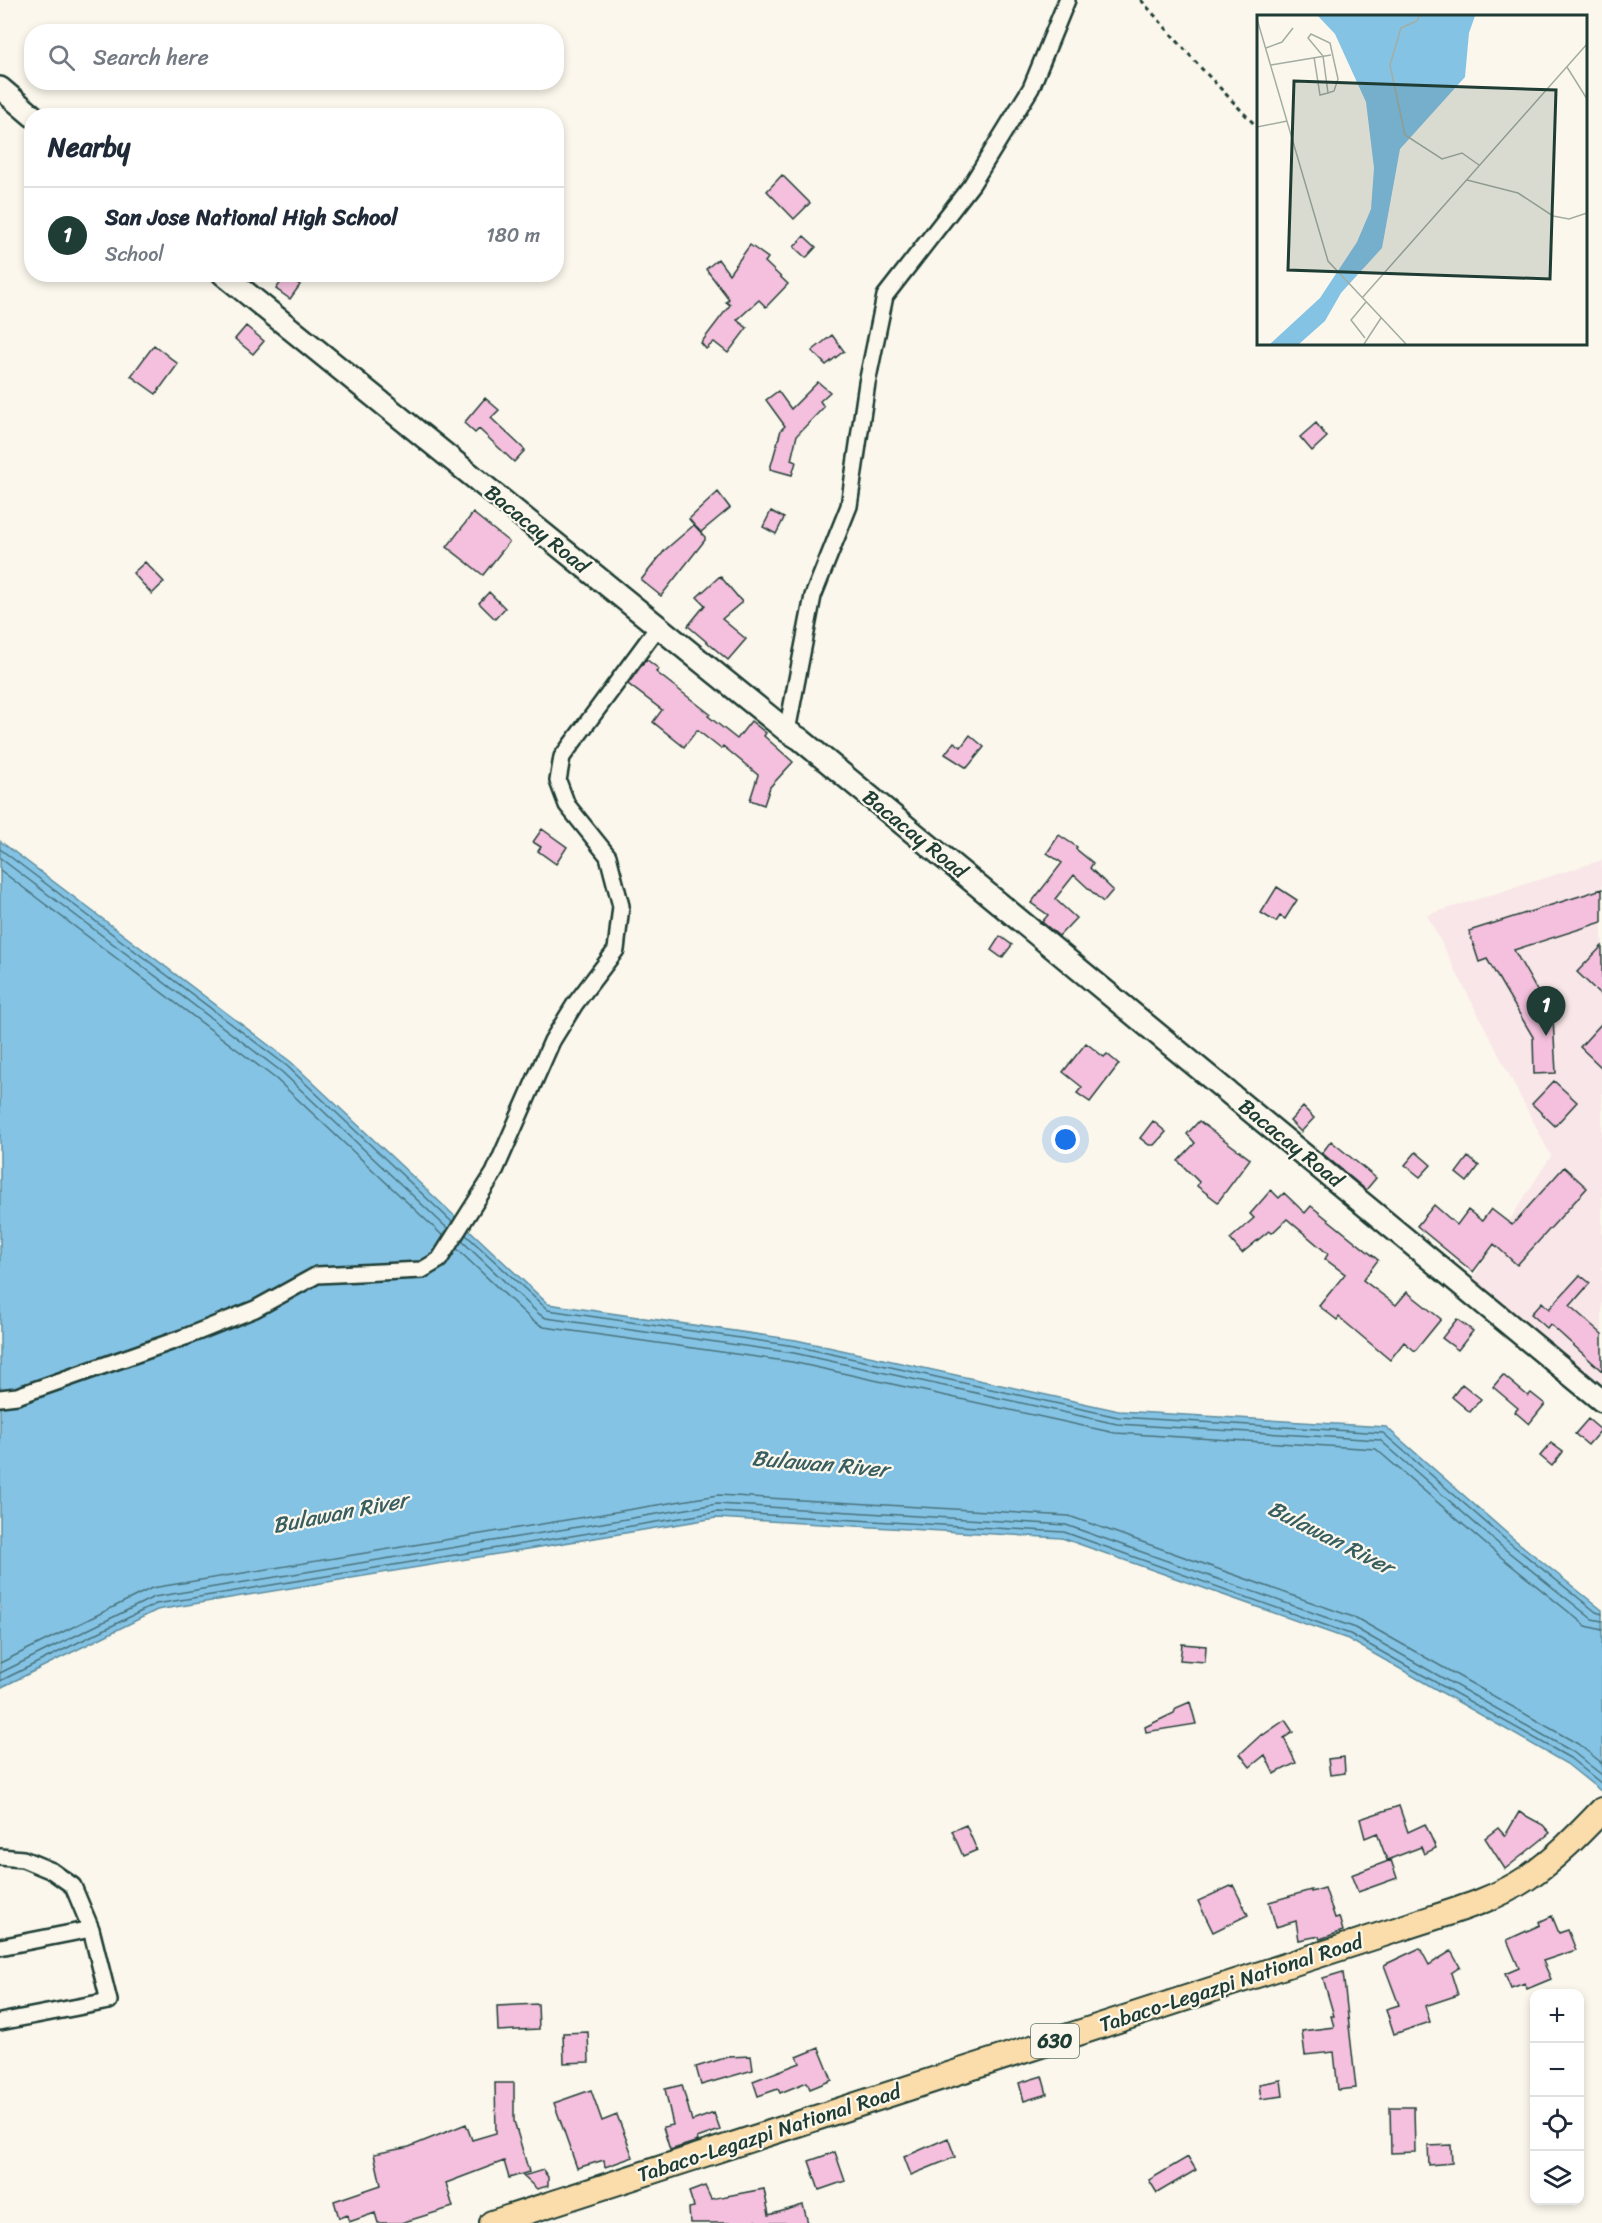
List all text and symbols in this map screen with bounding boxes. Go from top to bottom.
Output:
inset map [1257,15,1587,345]
search box [24,24,564,90]
text: Search here [93,38,209,77]
icon: search [45,41,78,74]
text: Nearby [48,124,130,170]
text: San Jose National High School [105,198,398,237]
text: 1 [63,218,72,253]
text: 180 m [486,218,540,253]
text: School [105,237,164,272]
street label: Bacacay Road [476,474,600,585]
street label: Bacacay Road [854,779,978,890]
pin: 1 [1526,986,1566,1036]
street label: Bacacay Road [1230,1088,1354,1199]
your location [1051,1125,1080,1154]
water label: Bulawan River [750,1438,894,1489]
water label: Bulawan River [269,1480,415,1545]
water label: Bulawan River [1261,1489,1404,1588]
street label: Tabaco-Legazpi National Road [1094,1922,1370,2044]
map controls [1530,1989,1584,2205]
button: + [1530,1989,1584,2043]
road number: 630 [1031,2024,1079,2058]
button: − [1530,2043,1584,2097]
street label: Tabaco-Legazpi National Road [632,2072,908,2194]
button: locate [1530,2097,1584,2151]
button: layers [1530,2151,1584,2205]

